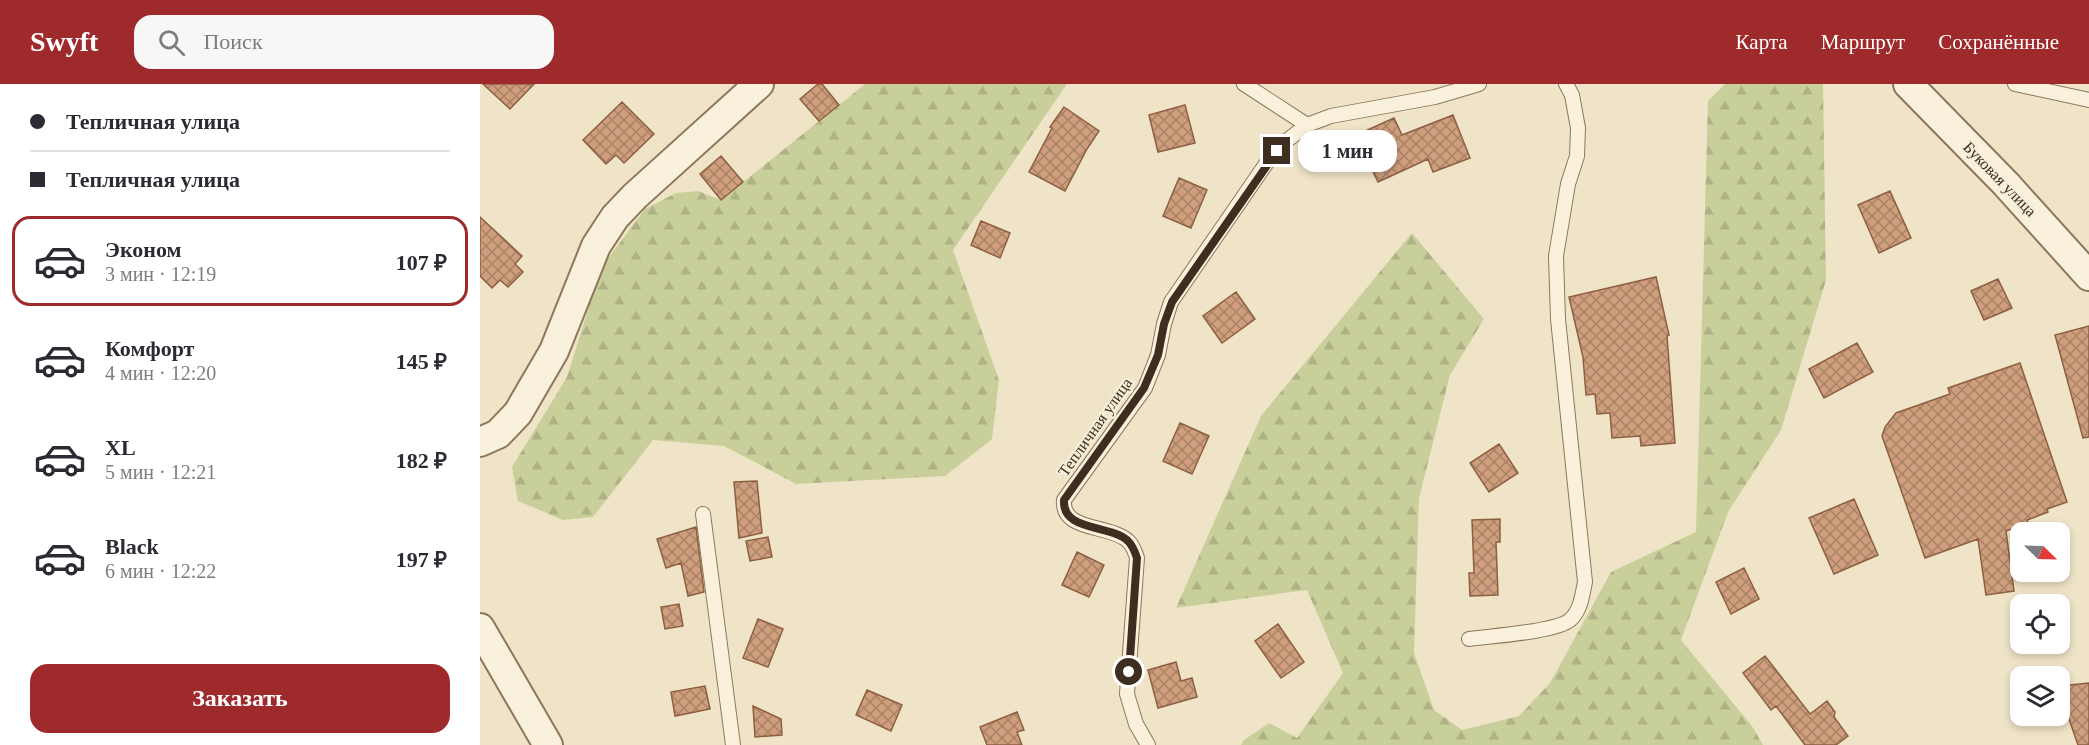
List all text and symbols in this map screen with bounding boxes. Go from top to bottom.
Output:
search box [134,15,554,69]
text: Swyft [30,26,98,57]
icon: search [155,26,188,59]
text: Поиск [203,29,263,54]
text: Карта [1736,30,1788,54]
text: Маршрут [1821,30,1905,54]
text: Сохранённые [1938,30,2059,54]
text: Тепличная улица [66,109,240,134]
callout: 1 мин [1298,130,1397,172]
route end [1263,137,1290,164]
street label: Буковая улица [1959,138,2040,221]
text: 1 мин [1322,140,1373,162]
text: Тепличная улица [66,167,240,192]
icon: car [33,234,87,288]
text: Эконом [105,237,182,262]
text: 107 ₽ [396,250,447,275]
text: 3 мин · 12:19 [105,263,216,285]
icon: car [33,333,87,387]
text: Комфорт [105,336,194,361]
text: 145 ₽ [396,349,447,374]
text: 4 мин · 12:20 [105,362,216,384]
street label: Тепличная улица [1055,375,1136,480]
icon: car [33,432,87,486]
text: XL [105,435,136,460]
text: 182 ₽ [396,448,447,473]
text: 5 мин · 12:21 [105,461,216,483]
north arrow [2010,522,2070,582]
map controls [2010,522,2070,726]
icon: car [33,531,87,585]
text: Black [105,534,159,559]
text: 197 ₽ [396,547,447,572]
text: 6 мин · 12:22 [105,560,216,582]
button: locate [2010,594,2070,654]
route start [1115,658,1142,685]
button: Заказать [30,664,450,733]
button: layers [2010,666,2070,726]

